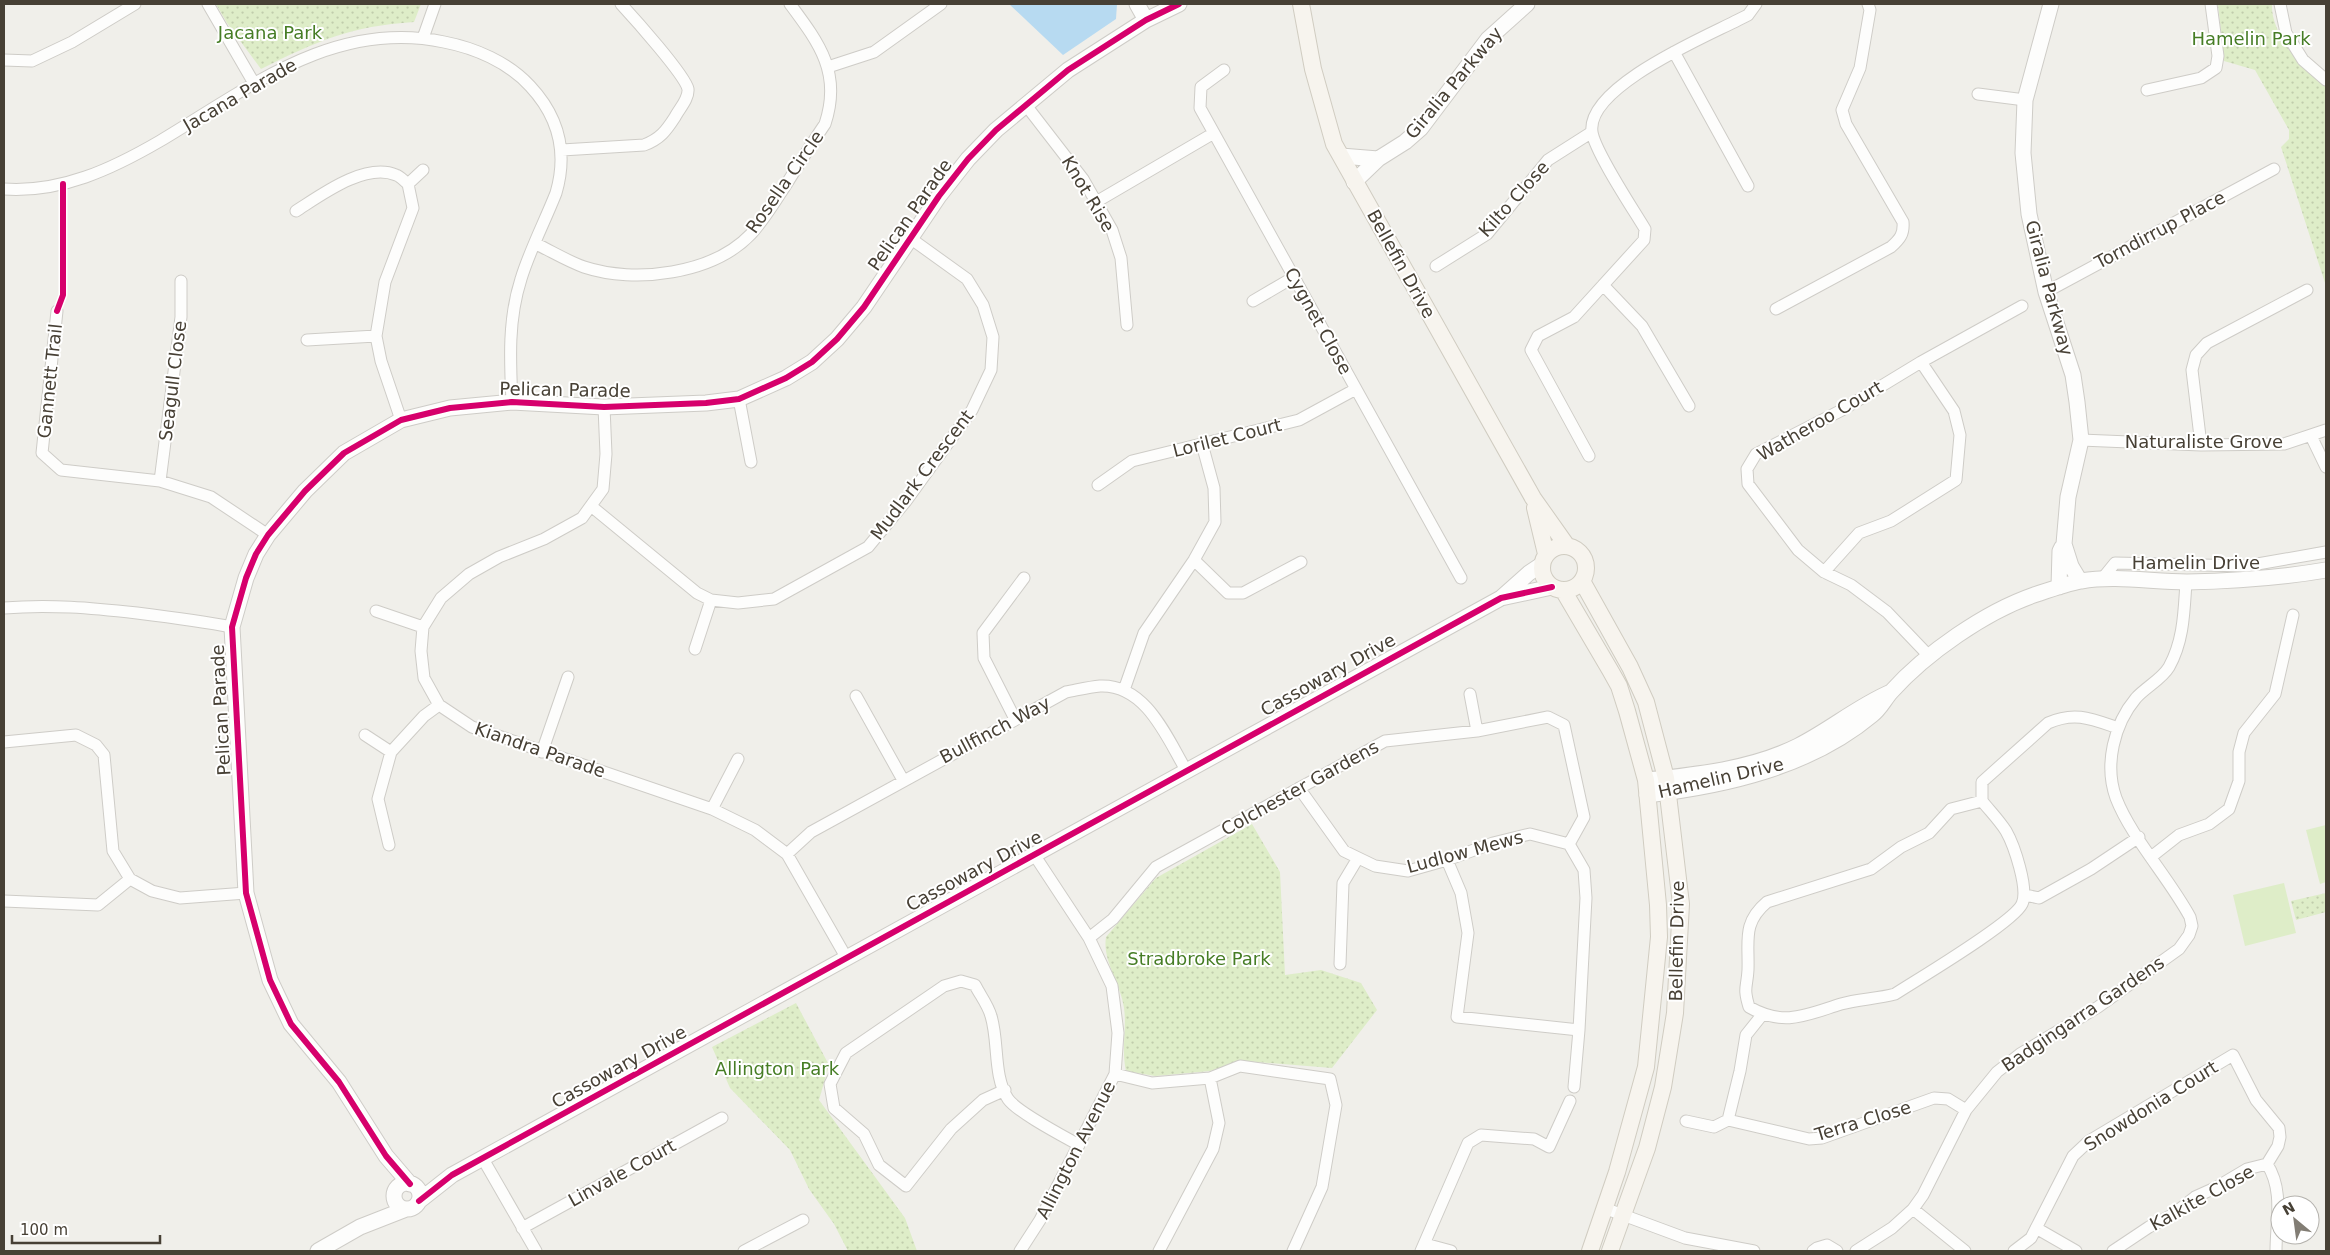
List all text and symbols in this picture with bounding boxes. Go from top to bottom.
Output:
park label: Jacana Park [217,22,323,43]
street label: Giralia Parkway [1401,22,1507,143]
park label: Hamelin Park [2191,28,2311,49]
street label: Jacana Parade [178,54,300,136]
street label: Rosella Circle [741,126,828,237]
street label: Knot Rise [1058,152,1119,236]
street label: Pelican Parade [863,155,956,275]
street label: Kilto Close [1474,156,1553,241]
street label: Torndirrup Place [2090,186,2229,273]
street label: Bellefin Drive [1363,206,1440,322]
street label: Giralia Parkway [2021,218,2078,358]
street label: Cygnet Close [1280,264,1356,378]
street label: Seagull Close [155,320,190,442]
street label: Gannett Trail [33,322,66,439]
street label: Watheroo Court [1753,376,1886,465]
street label: Pelican Parade [499,378,631,401]
street label: Mudlark Crescent [866,406,977,544]
street label: Lorilet Court [1170,414,1283,461]
street label: Naturaliste Grove [2125,431,2283,452]
street label: Hamelin Drive [2132,552,2260,573]
street label: Cassowary Drive [1257,629,1399,720]
street label: Pelican Parade [207,644,234,776]
street label: Bullfinch Way [936,692,1054,767]
street label: Kiandra Parade [472,717,608,782]
street label: Colchester Gardens [1217,735,1382,840]
street label: Hamelin Drive [1656,753,1786,802]
street label: Cassowary Drive [902,826,1045,915]
street label: Ludlow Mews [1404,826,1525,877]
street label: Bellefin Drive [1665,880,1688,1002]
park label: Stradbroke Park [1127,948,1271,969]
street label: Badgingarra Gardens [1997,951,2168,1076]
street label: Cassowary Drive [548,1021,690,1112]
street label: Snowdonia Court [2080,1056,2221,1155]
park label: Allington Park [715,1058,840,1079]
street label: Allington Avenue [1032,1077,1119,1222]
street label: Terra Close [1811,1096,1913,1145]
street label: Linvale Court [564,1134,679,1211]
street label: Kalkite Close [2146,1160,2258,1235]
north arrow [2270,1195,2320,1245]
text: N [2280,1199,2298,1218]
scale bar [12,1212,160,1244]
text: 100 m [20,1221,68,1239]

